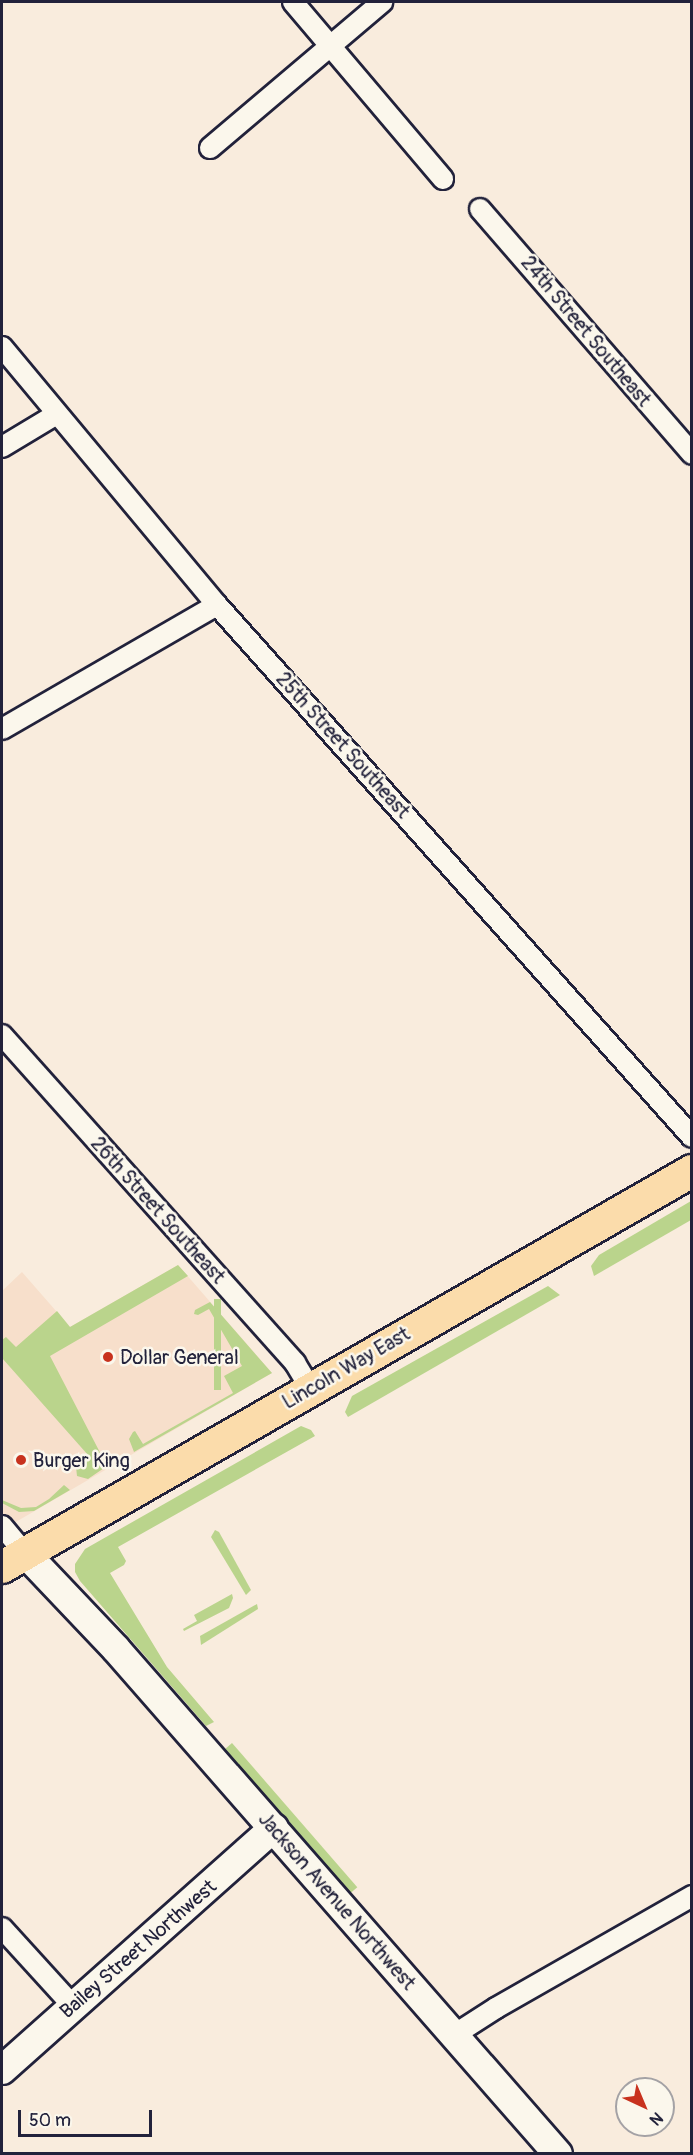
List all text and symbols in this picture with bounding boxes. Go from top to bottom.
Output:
street label: 24th Street Southeast [516,251,656,411]
street label: 25th Street Southeast [271,667,415,823]
street label: 26th Street Southeast [86,1132,230,1288]
street label: Lincoln Way East [278,1322,414,1414]
place label: Dollar General [120,1345,239,1369]
marker: Dollar General [101,1350,115,1364]
place label: Burger King [33,1448,130,1472]
marker: Burger King [14,1453,28,1467]
street label: Jackson Avenue Northwest [253,1807,421,1995]
street label: Bailey Street Northwest [55,1875,221,2023]
north arrow [615,2077,675,2137]
scale bar [21,2098,154,2136]
text: N [645,2108,667,2129]
text: 50 m [29,2109,71,2132]

